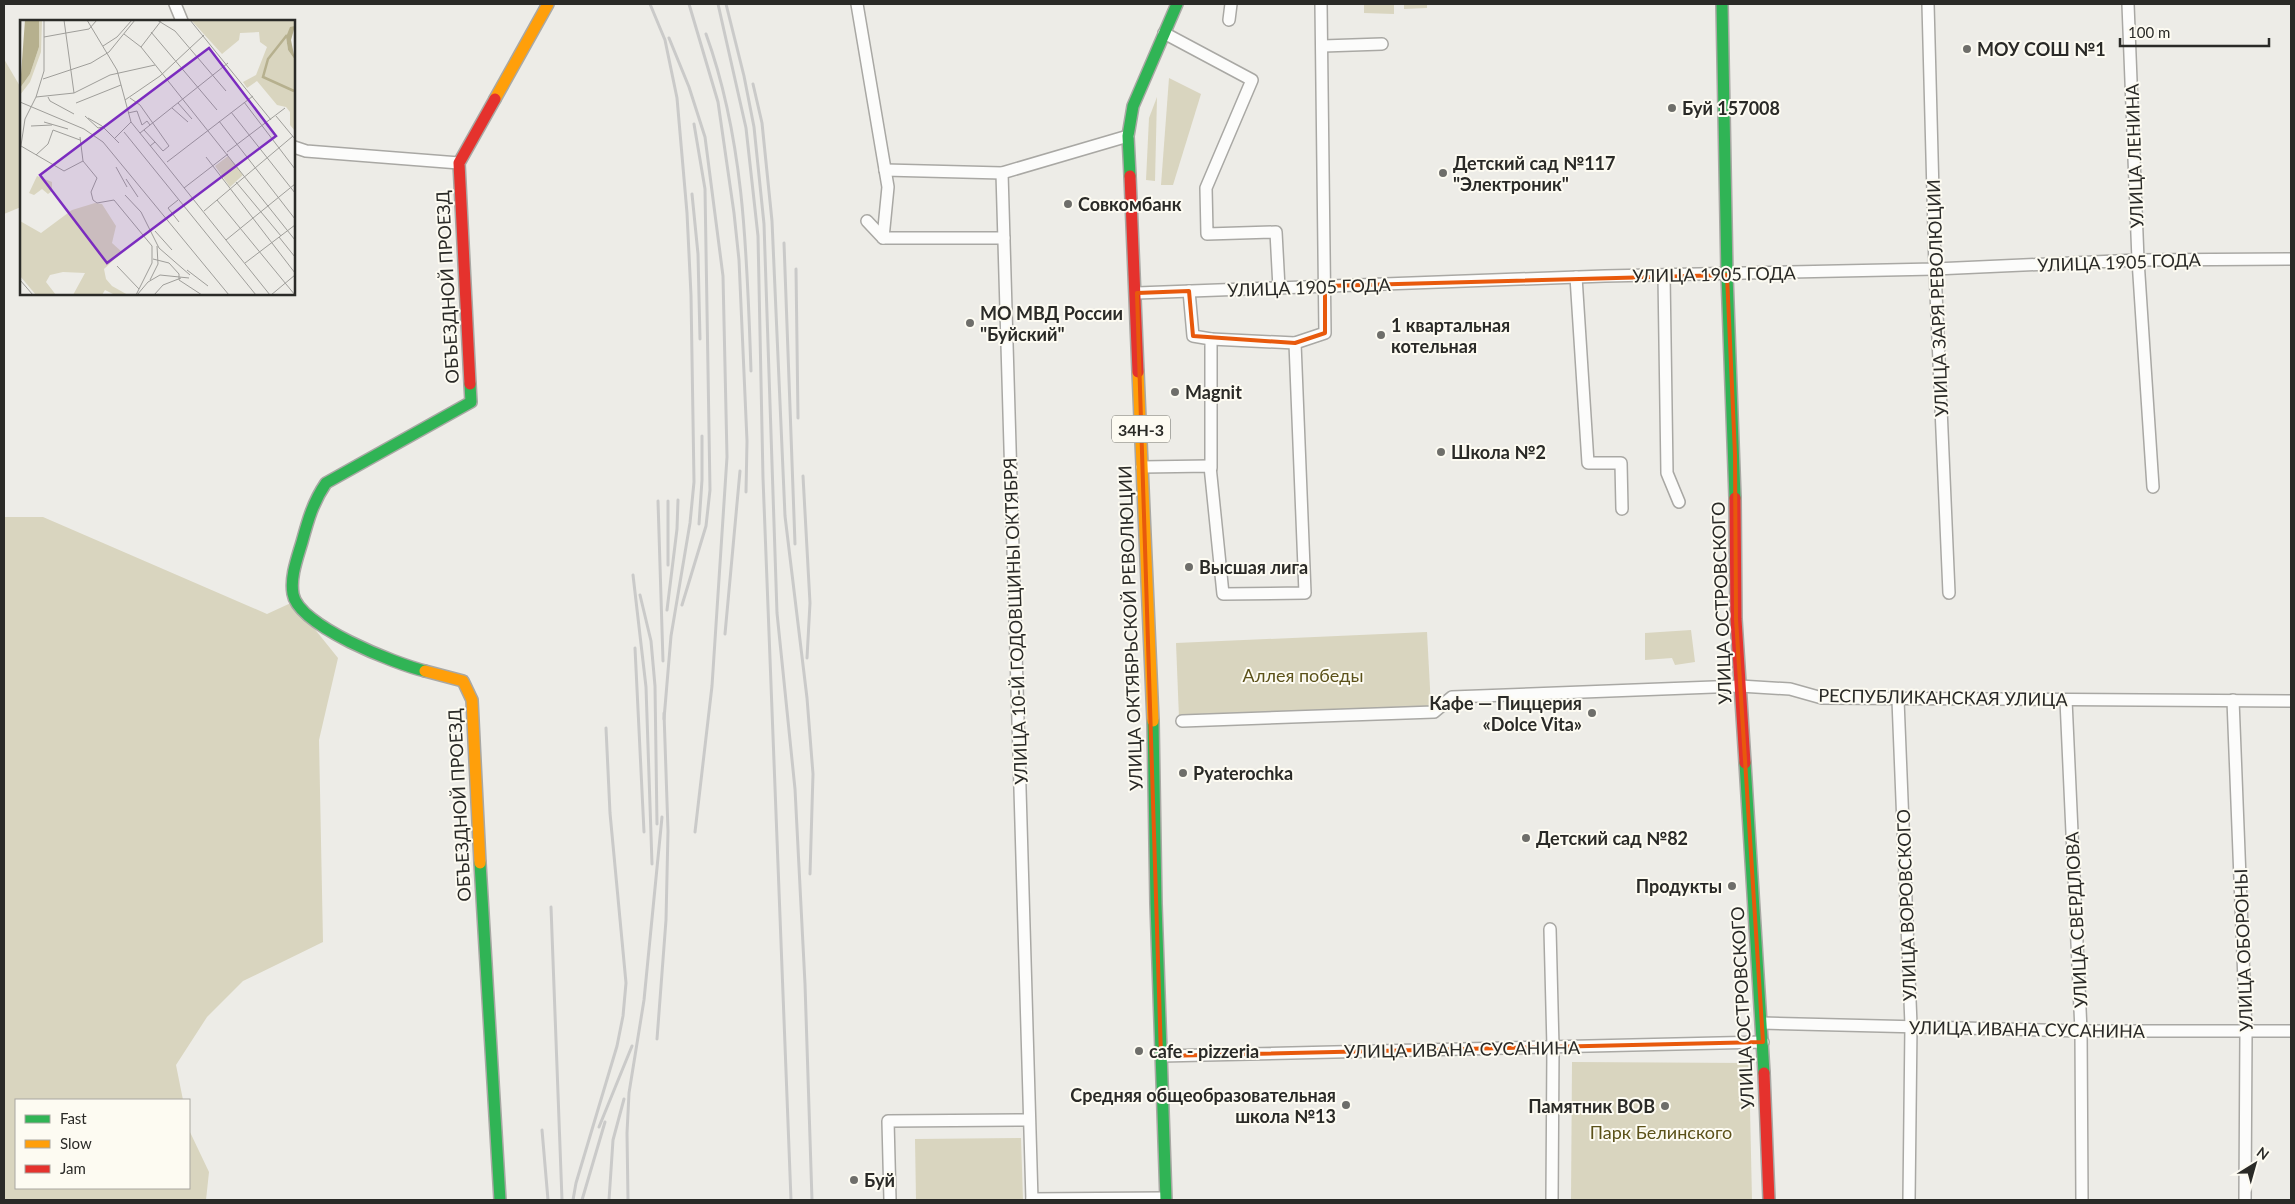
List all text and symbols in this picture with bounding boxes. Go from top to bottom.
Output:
scale bar [2120,15,2269,47]
inset map [20,20,295,295]
text: 100 m [2128,23,2170,41]
place label: МОУ СОШ №1 [1977,38,2106,60]
marker: МОУ СОШ №1 [1961,43,1973,55]
street label: УЛИЦА ЛЕНИНА [2120,82,2148,229]
place label: Буй 157008 [1682,97,1780,119]
marker: Буй 157008 [1666,102,1678,114]
place label: Детский сад №117 "Электроник" [1453,152,1616,195]
marker: Детский сад №117 "Электроник" [1437,167,1449,179]
street label: УЛИЦА ЗАРЯ РЕВОЛЮЦИИ [1922,179,1952,417]
street label: ОБЪЕЗДНОЙ ПРОЕЗД [431,190,463,384]
place label: Совкомбанк [1078,193,1182,215]
marker: Совкомбанк [1062,198,1074,210]
street label: УЛИЦА 1905 ГОДА [2037,248,2202,276]
street label: УЛИЦА 1905 ГОДА [1632,262,1797,286]
street label: УЛИЦА 1905 ГОДА [1227,273,1392,301]
place label: МО МВД России "Буйский" [980,302,1123,345]
place label: 1 квартальная котельная [1391,314,1510,357]
marker: МО МВД России "Буйский" [964,317,976,329]
marker: 1 квартальная котельная [1375,329,1387,341]
place label: Magnit [1185,381,1242,403]
marker: Magnit [1169,386,1181,398]
road number: 34Н-3 [1112,416,1170,442]
place label: Школа №2 [1451,441,1546,463]
marker: Школа №2 [1435,446,1447,458]
street label: УЛИЦА 10-Й ГОДОВЩИНЫ ОКТЯБРЯ [998,457,1032,785]
street label: УЛИЦА ОКТЯБРЬСКОЙ РЕВОЛЮЦИИ [1113,465,1147,791]
street label: УЛИЦА ОСТРОВСКОГО [1706,501,1736,705]
place label: Высшая лига [1199,556,1308,578]
marker: Высшая лига [1183,561,1195,573]
park label: Аллея победы [1243,664,1363,686]
street label: РЕСПУБЛИКАНСКАЯ УЛИЦА [1818,684,2069,710]
place label: Кафе — Пиццерия «Dolce Vita» [1429,692,1582,735]
marker: Кафе — Пиццерия «Dolce Vita» [1586,707,1598,719]
street label: ОБЪЕЗДНОЙ ПРОЕЗД [443,708,475,902]
place label: Pyaterochka [1193,762,1293,784]
marker: Pyaterochka [1177,767,1189,779]
street label: УЛИЦА ВОРОВСКОГО [1892,809,1920,1001]
place label: Детский сад №82 [1536,827,1688,849]
street label: УЛИЦА СВЕРДЛОВА [2060,830,2092,1009]
marker: Детский сад №82 [1520,832,1532,844]
street label: УЛИЦА ОБОРОНЫ [2229,868,2257,1032]
place label: Продукты [1636,875,1722,897]
marker: Продукты [1726,880,1738,892]
street label: УЛИЦА ОСТРОВСКОГО [1726,906,1758,1110]
street label: УЛИЦА ИВАНА СУСАНИНА [1909,1016,2146,1042]
street label: УЛИЦА ИВАНА СУСАНИНА [1344,1036,1581,1062]
place label: cafe - pizzeria [1149,1040,1259,1062]
marker: cafe - pizzeria [1133,1045,1145,1057]
place label: Средняя общеобразовательная школа №13 [1070,1084,1336,1127]
place label: Памятник ВОВ [1528,1095,1655,1117]
legend [15,1099,190,1189]
marker: Средняя общеобразовательная школа №13 [1340,1099,1352,1111]
marker: Памятник ВОВ [1659,1100,1671,1112]
text: Fast [60,1109,87,1127]
park label: Парк Белинского [1590,1121,1732,1143]
text: Slow [60,1134,92,1152]
north arrow [2230,1139,2280,1189]
text: N [2254,1143,2273,1163]
text: Jam [60,1159,86,1177]
place label: Буй [864,1169,895,1191]
marker: Буй [848,1174,860,1186]

